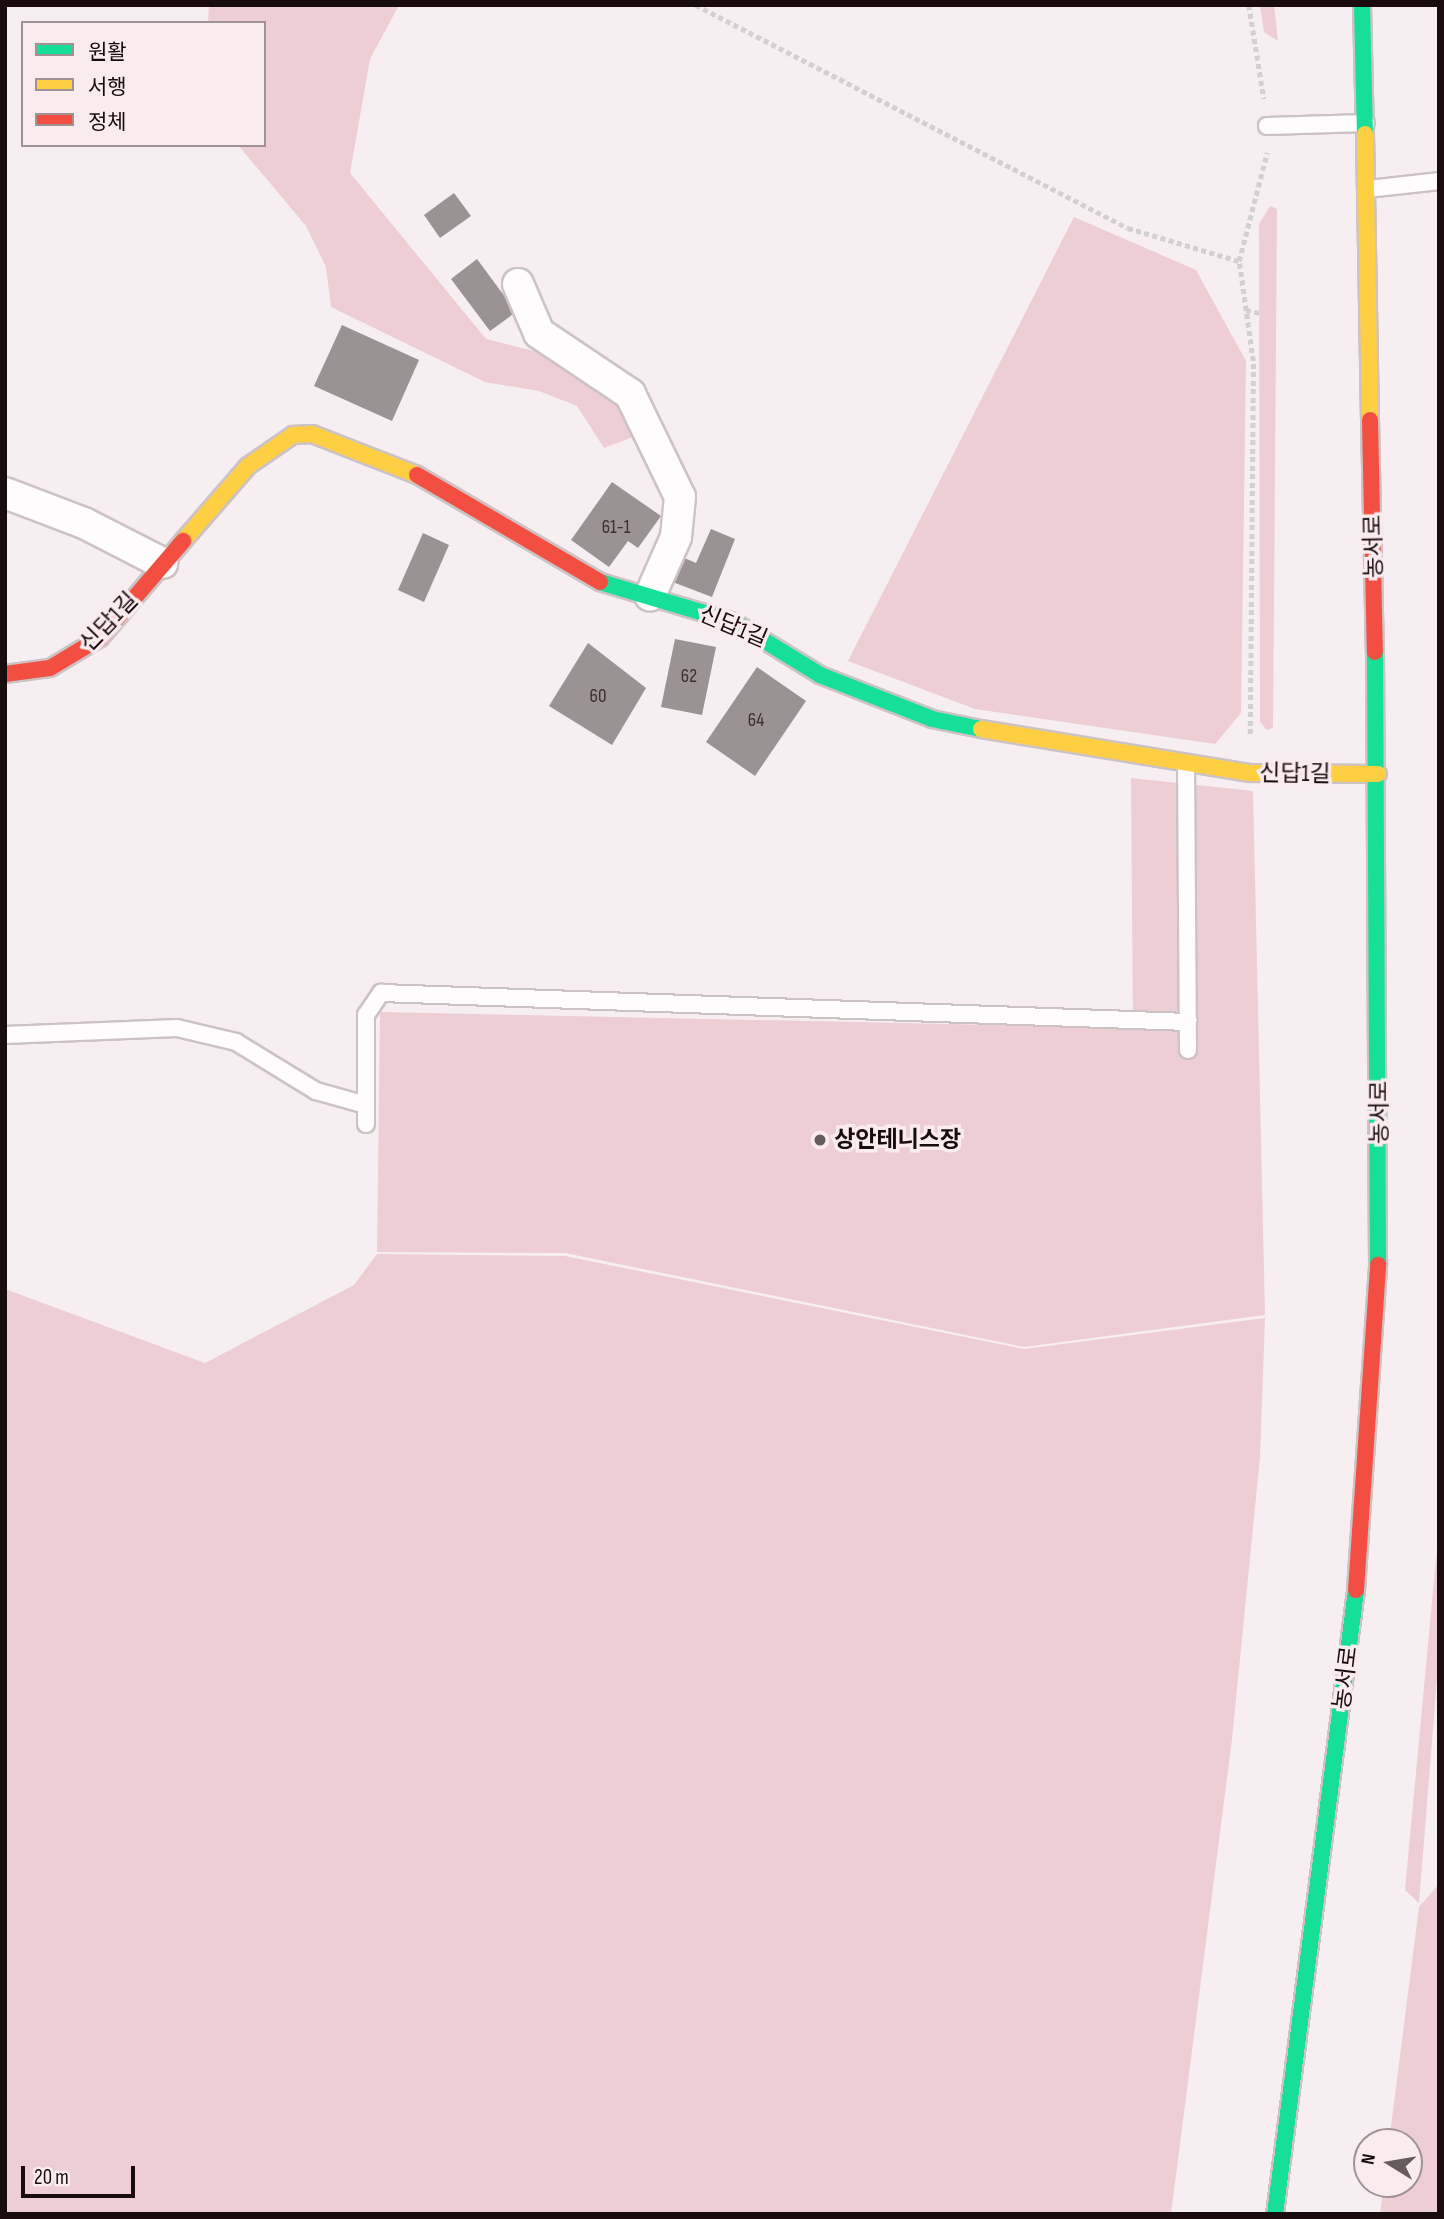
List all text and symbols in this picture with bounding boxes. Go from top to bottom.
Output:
legend [21,21,266,147]
text: 원활 [88,40,127,65]
text: 서행 [88,75,127,100]
text: 정체 [88,110,127,135]
street label: 농서로 [1360,514,1388,578]
house number: 61-1 [602,517,630,539]
street label: 신답1길 [74,587,144,657]
street label: 신답1길 [695,600,771,654]
house number: 62 [681,666,697,688]
house number: 60 [590,686,606,708]
house number: 64 [748,710,764,732]
street label: 신답1길 [1259,760,1331,788]
street label: 농서로 [1366,1080,1394,1144]
place label: 상안테니스장 [834,1126,961,1154]
marker: 상안테니스장 [812,1132,828,1148]
street label: 농서로 [1328,1645,1364,1711]
north arrow [1353,2128,1423,2198]
scale bar [24,2152,138,2196]
text: N [1357,2152,1381,2166]
text: 20 m [34,2165,69,2190]

